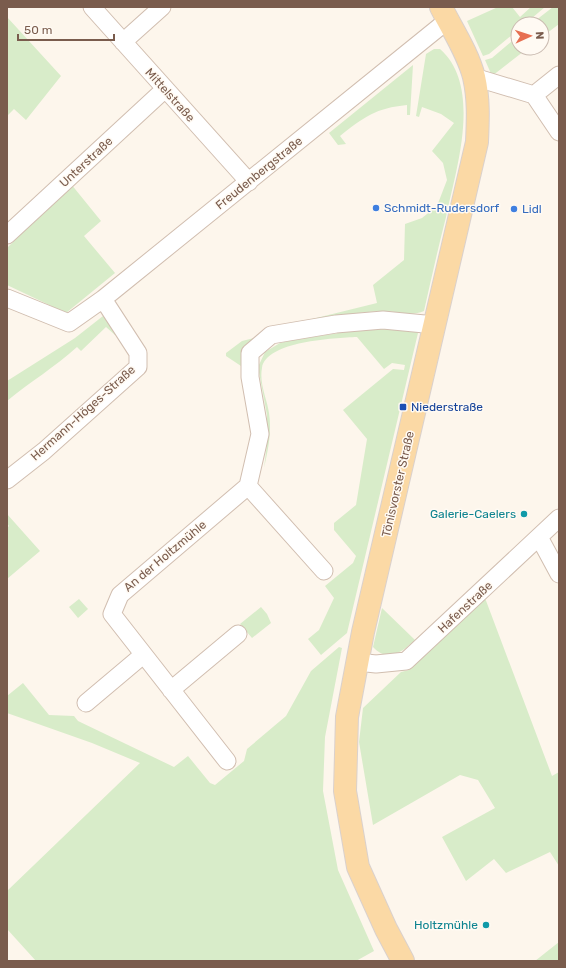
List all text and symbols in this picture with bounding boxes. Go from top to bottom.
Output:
scale bar [18,16,114,42]
north arrow [510,16,550,56]
text: 50 m [24,23,52,37]
text: N [533,31,546,40]
street label: Mittelstraße [142,65,198,125]
street label: Unterstraße [57,134,116,190]
street label: Freudenbergstraße [213,134,305,212]
place label: Schmidt-Rudersdorf [384,201,500,215]
place label: Lidl [522,202,542,216]
marker: Schmidt-Rudersdorf [371,203,381,213]
marker: Lidl [509,204,519,214]
street label: Hermann-Höges-Straße [28,362,138,463]
place label: Niederstraße [411,400,483,414]
marker: Niederstraße [398,402,408,412]
street label: Tönisvorster Straße [379,429,417,538]
place label: Galerie-Caelers [430,507,516,521]
marker: Galerie-Caelers [519,509,529,519]
street label: An der Holtzmühle [121,517,209,595]
street label: Hafenstraße [435,578,495,636]
place label: Holtzmühle [414,918,478,932]
marker: Holtzmühle [481,920,491,930]

